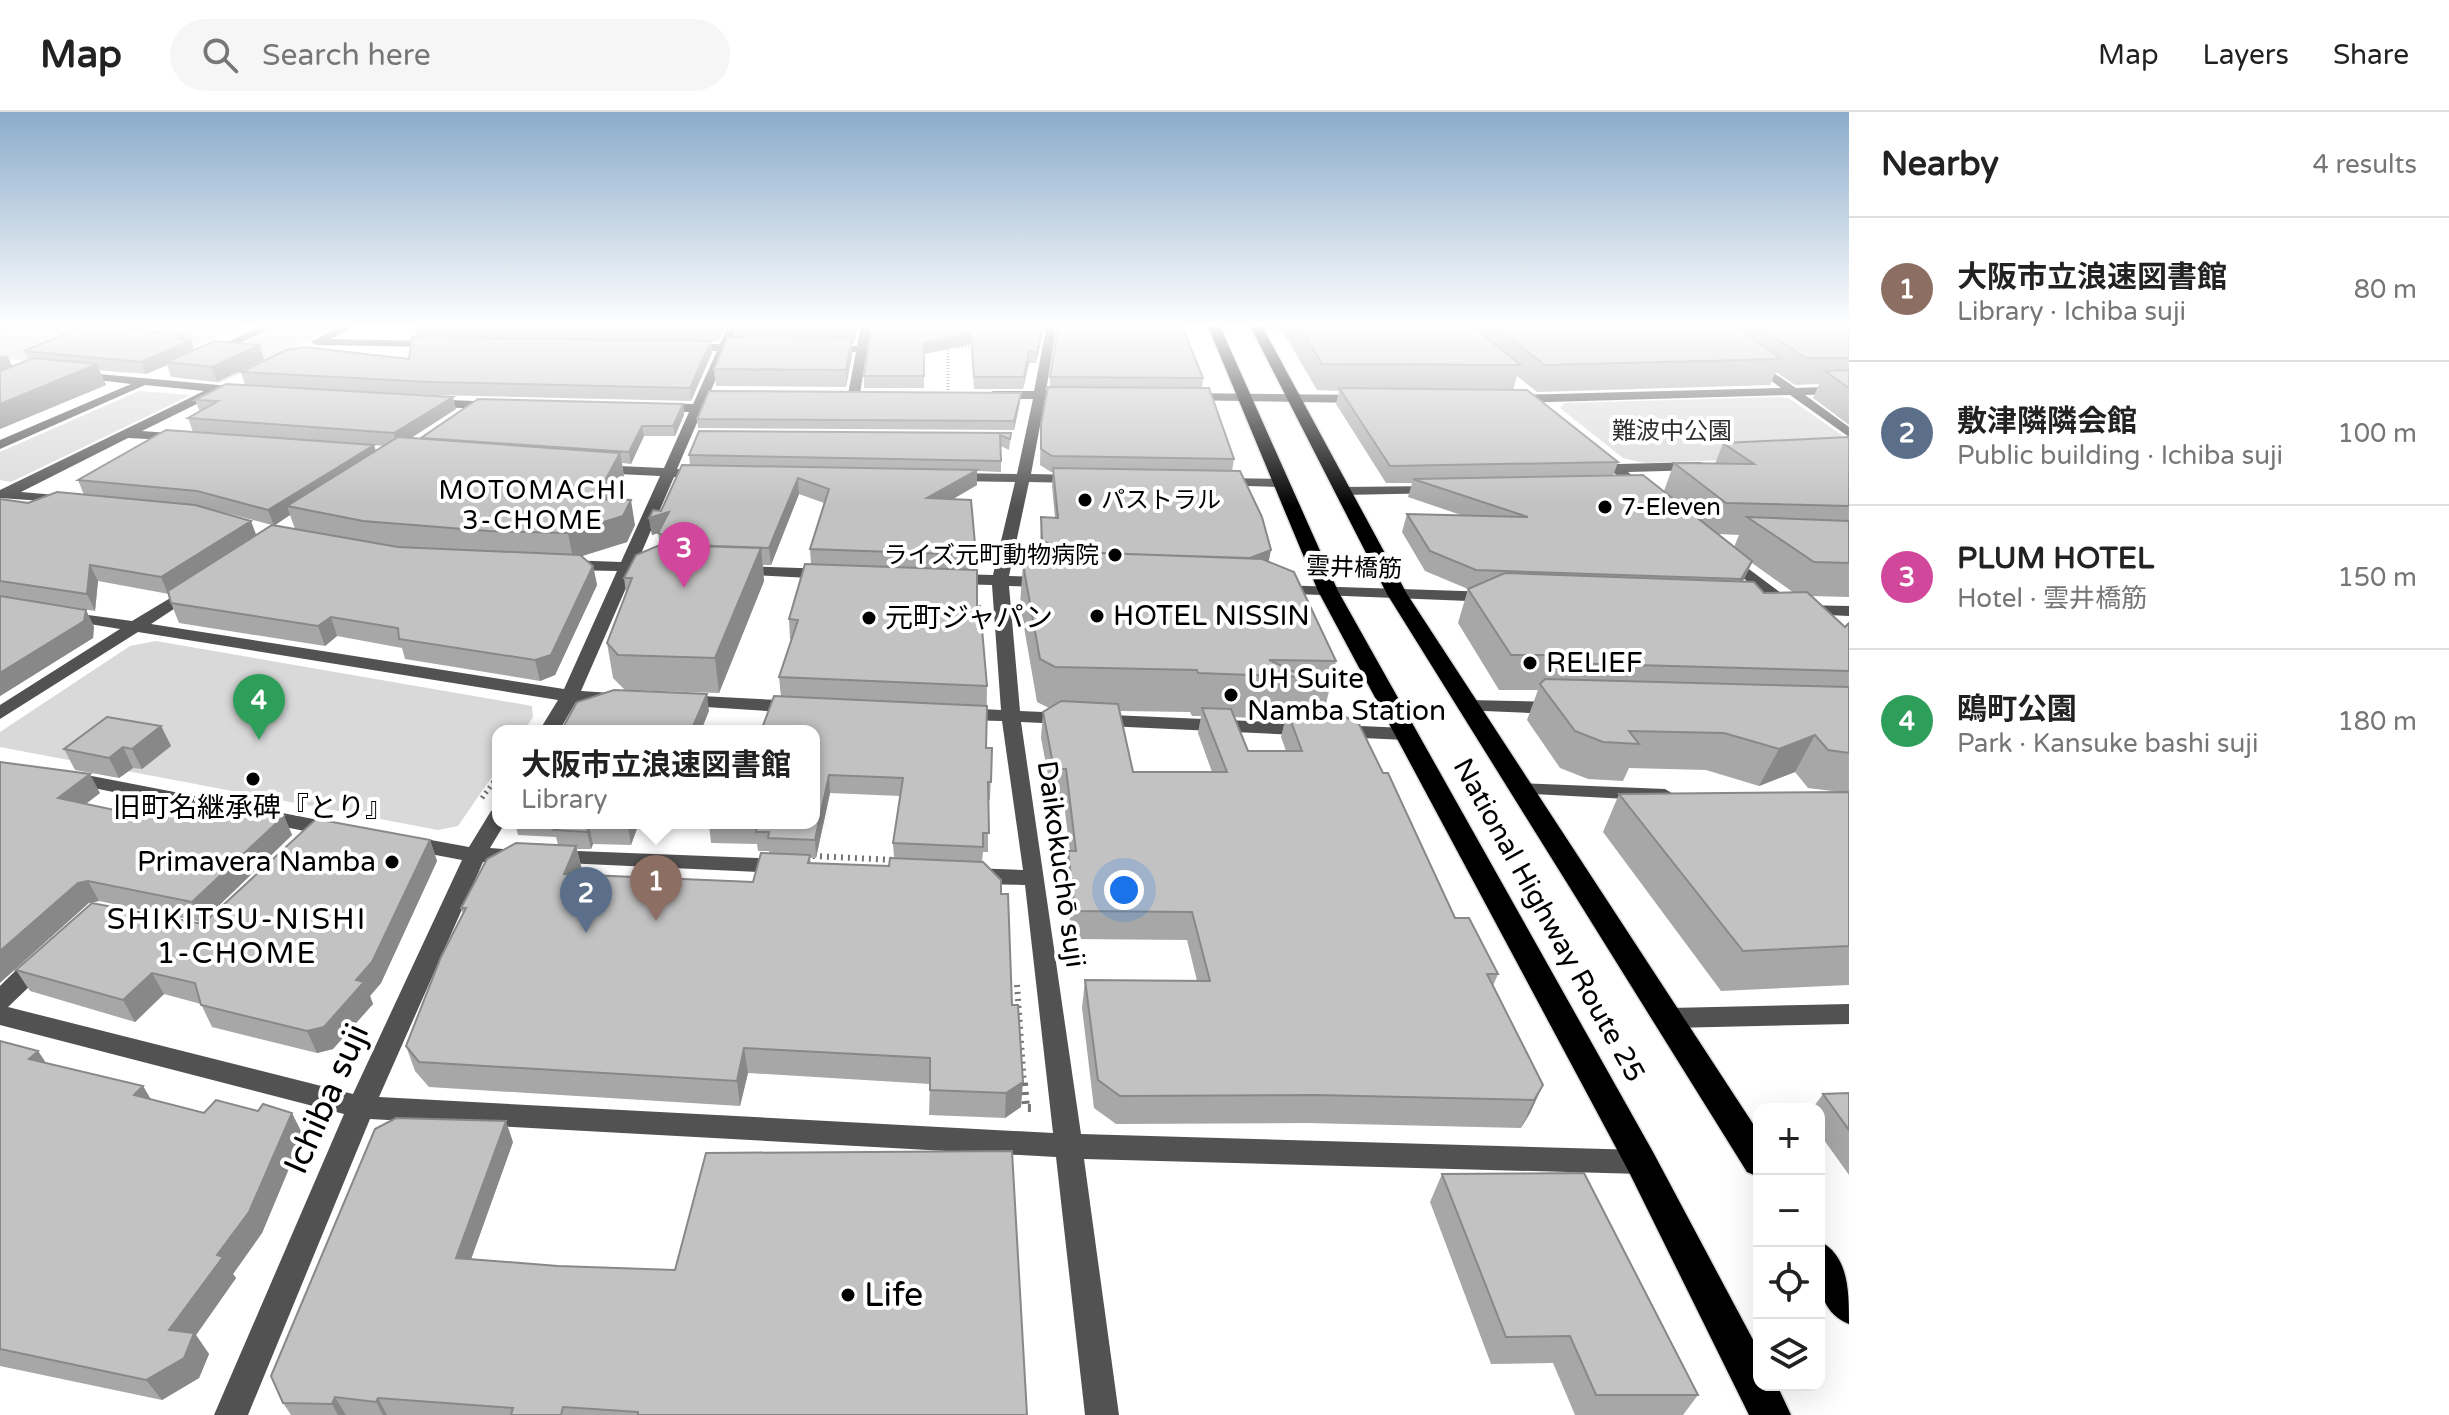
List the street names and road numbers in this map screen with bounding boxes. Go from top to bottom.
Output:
street label: 雲井橋筋 [1306,552,1402,584]
street label: National Highway Route 25 [1446,752,1652,1088]
street label: Daikokuchō suji [1030,758,1092,970]
street label: Ichiba suji [276,1018,378,1180]

